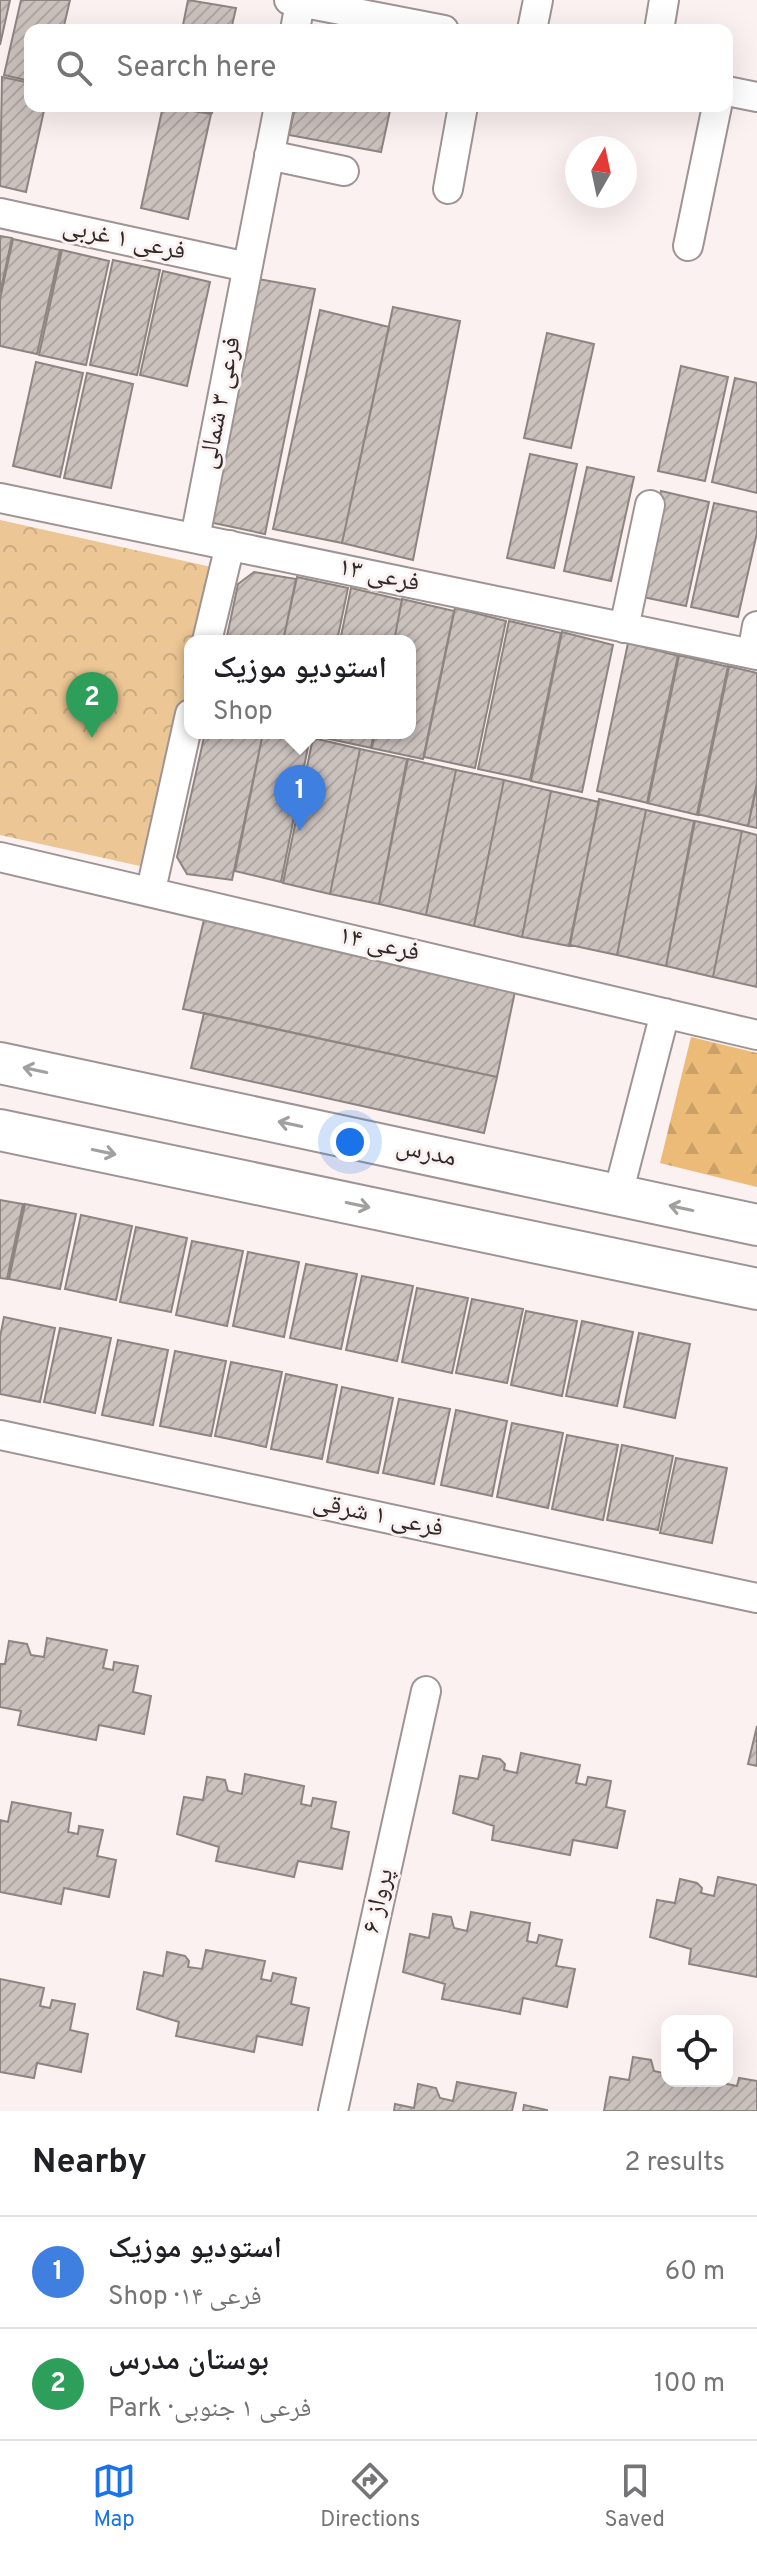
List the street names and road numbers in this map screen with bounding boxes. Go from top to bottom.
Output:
street label: فرعی ۱ غربی [59,211,189,269]
street label: فرعی ۳ شمالی [192,334,250,472]
street label: فرعی ۱۳ [336,551,422,601]
street label: فرعی ۱۴ [335,920,423,970]
street label: مدرس [393,1131,459,1175]
street label: فرعی ۱ شرقی [310,1486,446,1546]
street label: پرواز ۶ [356,1865,402,1937]

